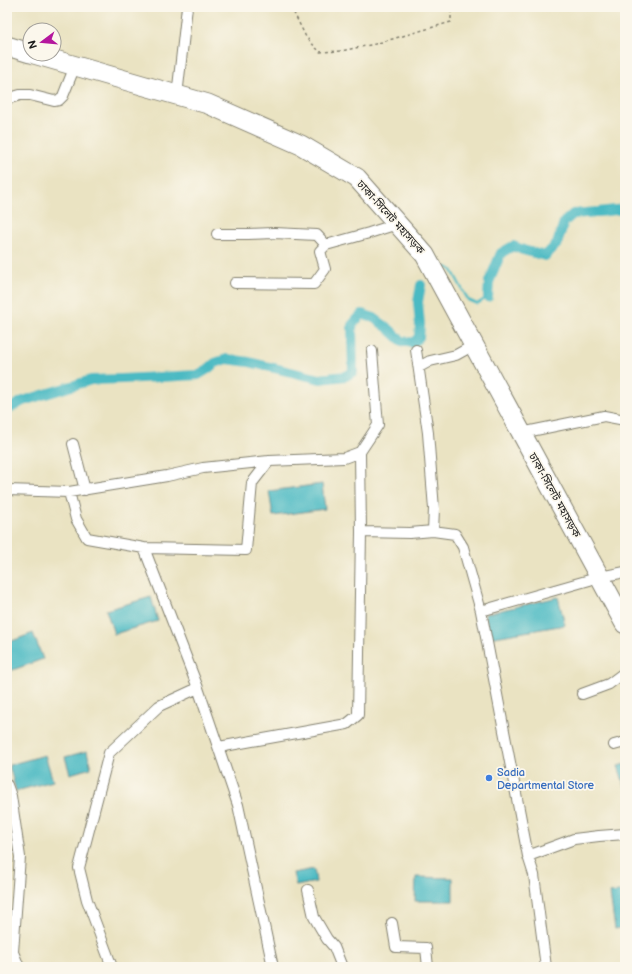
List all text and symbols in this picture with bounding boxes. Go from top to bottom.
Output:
north arrow [22,22,62,62]
text: N [25,39,40,50]
street label: ঢাকা-সিলেট মহাসড়ক [353,177,427,257]
street label: ঢাকা-সিলেট মহাসড়ক [525,450,583,540]
place label: Sadia Departmental Store [497,766,594,792]
marker: Sadia Departmental Store [484,773,494,783]

